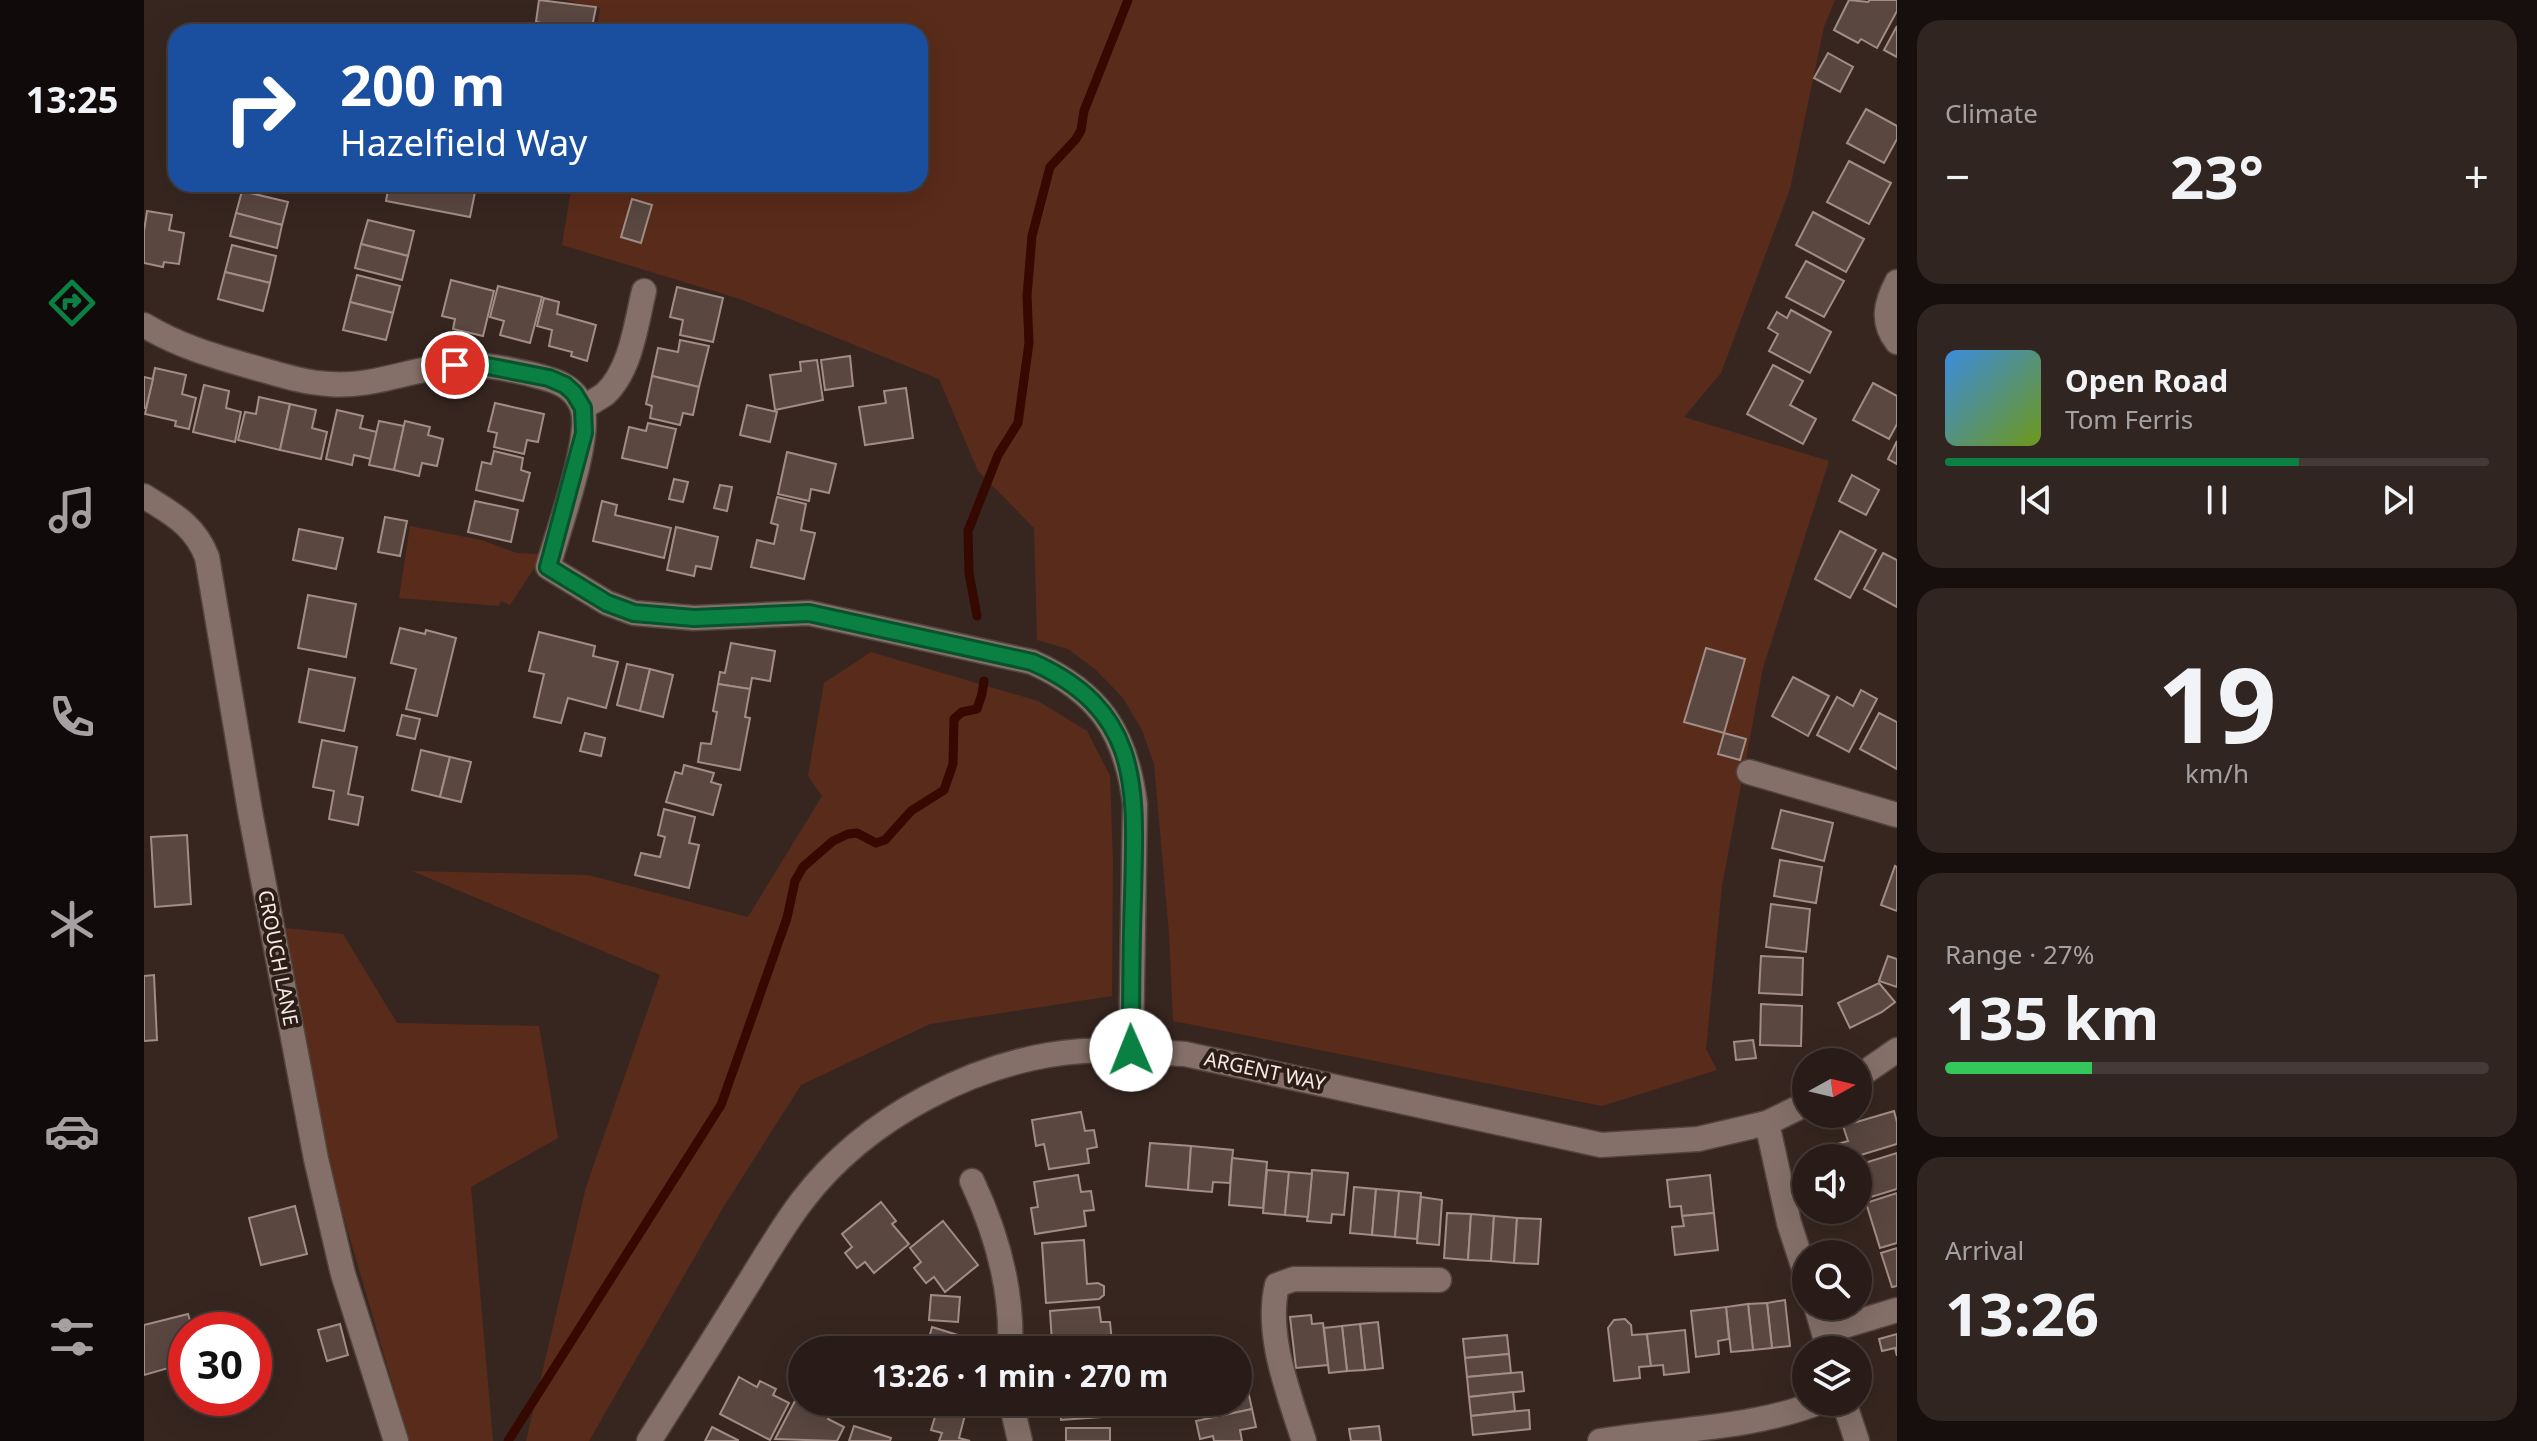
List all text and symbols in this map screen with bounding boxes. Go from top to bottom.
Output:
text: 200 m [340,46,505,122]
icon: right [208,56,312,160]
text: 13:25 [26,75,118,124]
text: Climate [1945,95,2038,131]
text: Hazelfield Way [340,118,587,167]
text: 23° [2170,135,2264,217]
text: − [1945,146,1970,206]
text: + [2464,146,2489,206]
icon: directions [44,275,100,331]
pin [421,331,489,399]
icon: arrive [433,343,477,387]
text: Open Road [2065,360,2228,401]
text: Tom Ferris [2065,401,2193,437]
icon: previous [2014,478,2058,522]
icon: pause [2195,478,2239,522]
icon: next [2376,478,2420,522]
icon: music [44,482,100,538]
text: 19 [2158,632,2276,773]
icon: phone [44,689,100,745]
text: km/h [2185,755,2249,791]
street label: CROUCH LANE [252,888,305,1028]
icon: climate [44,896,100,952]
text: Range · 27% [1945,936,2094,972]
text: 135 km [1945,976,2159,1058]
position arrow [1089,1008,1173,1092]
street label: ARGENT WAY [1202,1045,1329,1097]
north arrow [1792,1048,1872,1128]
map controls [1792,1048,1872,1416]
icon: car [44,1103,100,1159]
button: sound [1792,1144,1872,1224]
text: Arrival [1945,1232,2024,1268]
button: search [1792,1240,1872,1320]
text: 13:26 [1945,1272,2099,1354]
icon: filters [44,1309,100,1365]
speed limit sign: 30 [168,1312,272,1416]
button: layers [1792,1336,1872,1416]
text: 13:26 · 1 min · 270 m [872,1355,1168,1396]

